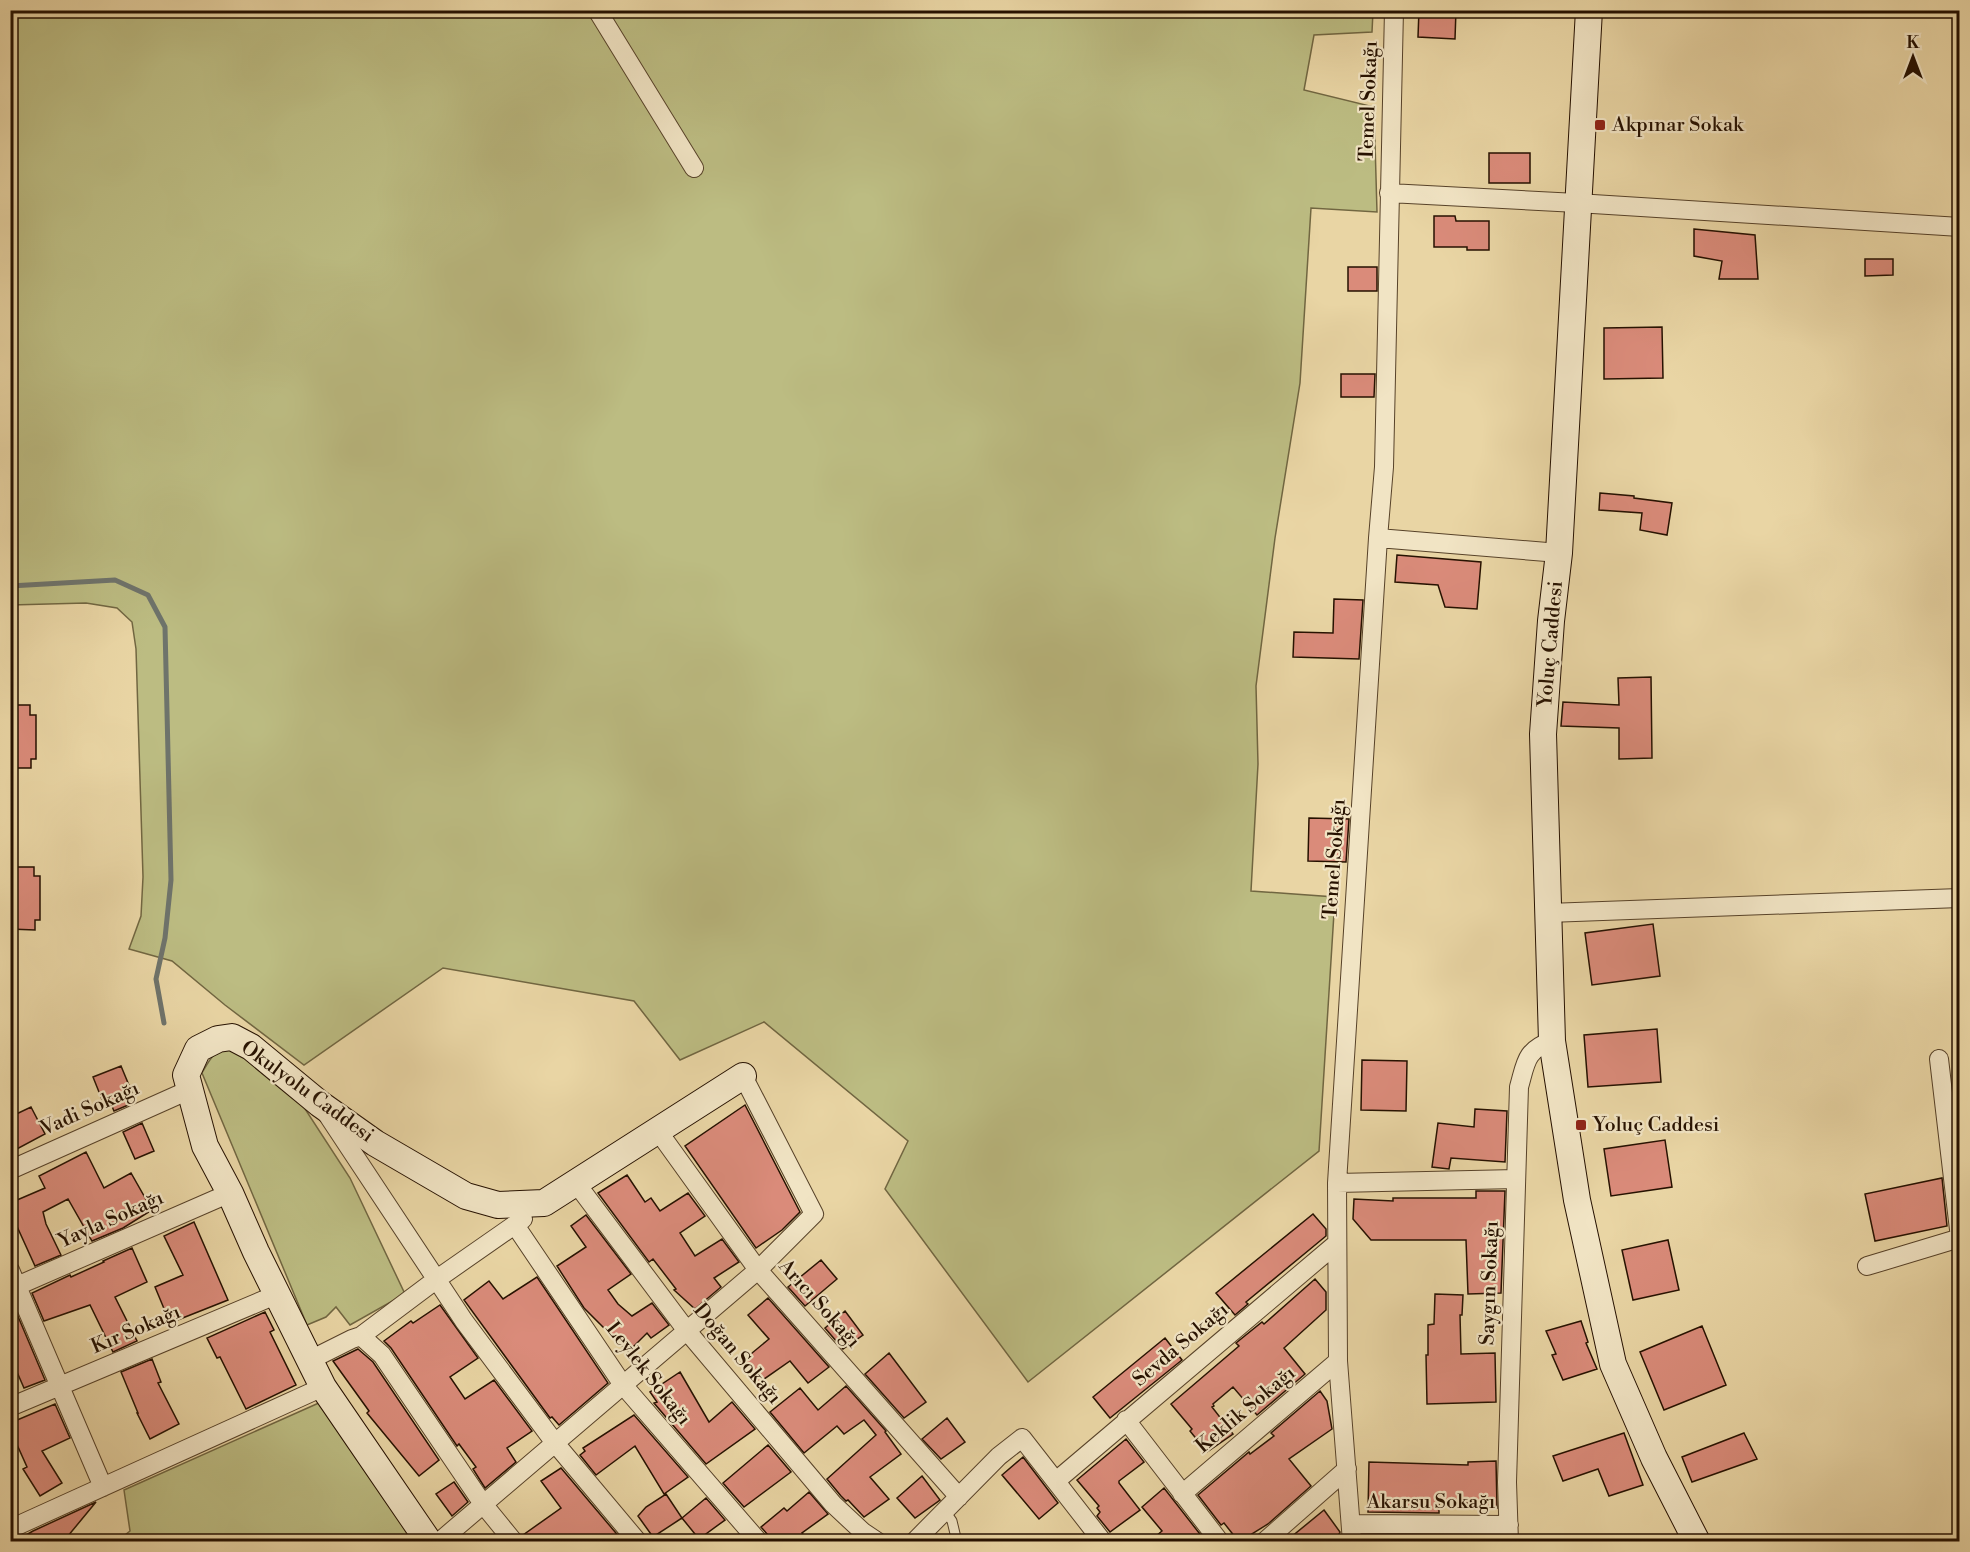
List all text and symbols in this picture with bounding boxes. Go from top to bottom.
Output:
north arrow [1883,27,1943,87]
text: K [1907,33,1921,53]
street label: Temel Sokağı [1354,40,1384,162]
place label: Akpınar Sokak [1611,113,1745,138]
marker: Akpınar Sokak [1593,118,1607,132]
street label: Yoluç Caddesi [1533,580,1569,709]
street label: Temel Sokağı [1318,797,1352,920]
street label: Okulyolu Caddesi [236,1035,379,1149]
street label: Vadi Sokağı [36,1076,144,1142]
place label: Yoluç Caddesi [1592,1113,1720,1138]
marker: Yoluç Caddesi [1574,1118,1588,1132]
street label: Yayla Sokağı [53,1185,168,1255]
street label: Saygın Sokağı [1475,1220,1505,1346]
street label: Arıcı Sokağı [772,1254,866,1354]
street label: Sevda Sokağı [1128,1297,1234,1392]
street label: Doğan Sokağı [688,1298,787,1410]
street label: Kır Sokağı [87,1300,185,1360]
street label: Leylek Sokağı [600,1317,696,1431]
street label: Keklik Sokağı [1191,1361,1301,1459]
street label: Akarsu Sokağı [1366,1490,1496,1515]

